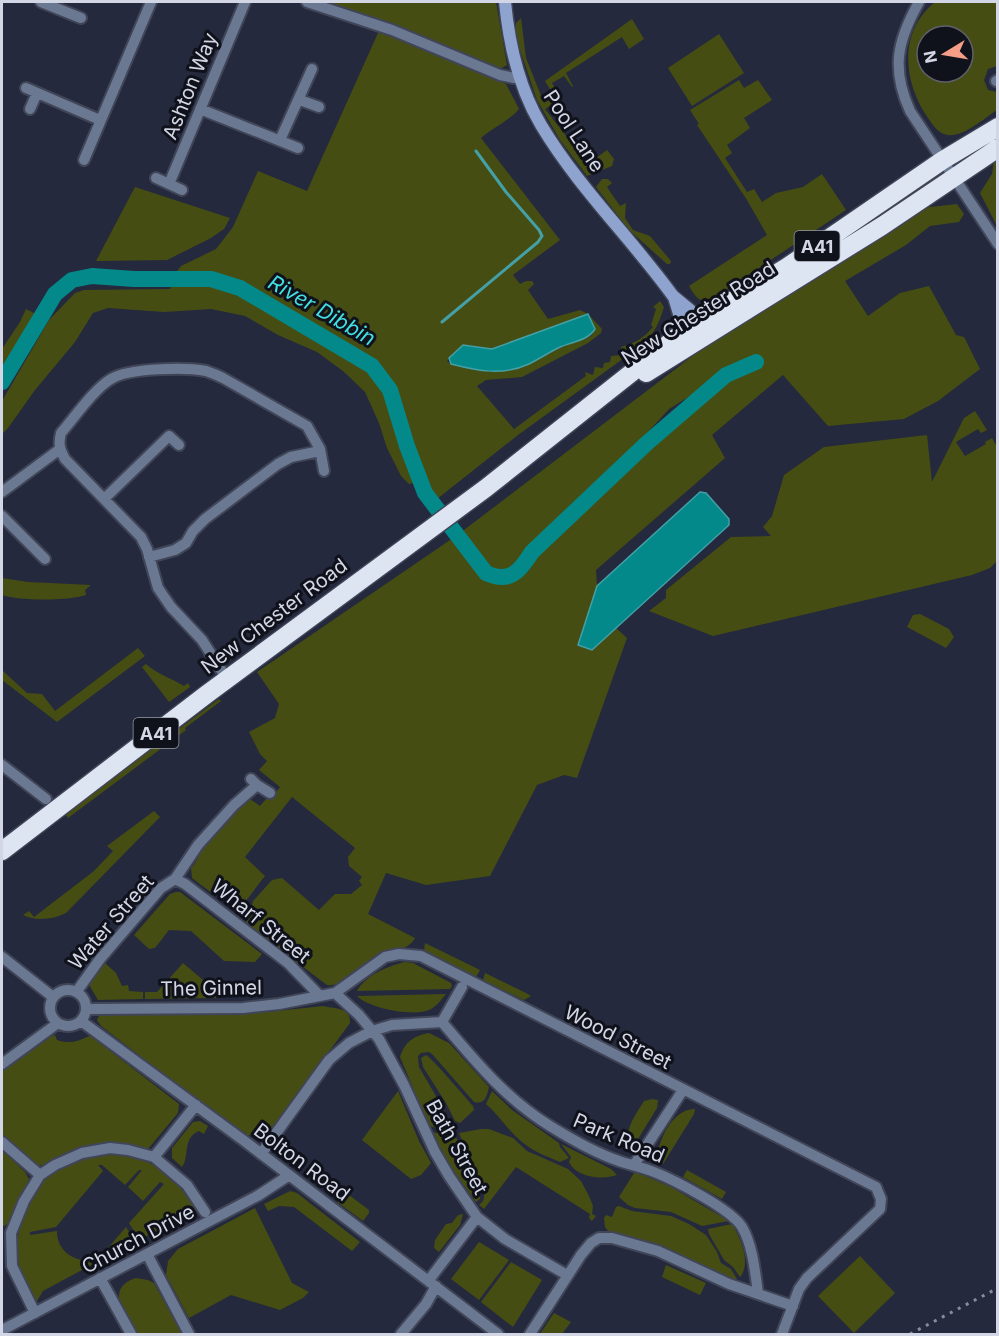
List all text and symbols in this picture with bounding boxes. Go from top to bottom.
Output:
north arrow [915,24,975,84]
street label: Ashton Way [158,29,222,143]
text: N [919,49,941,65]
street label: Pool Lane [539,85,609,177]
road number: A41 [794,231,840,261]
street label: New Chester Road [617,256,779,370]
water label: River Dibbin [264,269,380,351]
street label: New Chester Road [196,553,352,679]
road number: A41 [134,718,178,748]
street label: Water Street [63,869,159,974]
street label: Wharf Street [207,874,316,968]
street label: The Ginnel [160,975,262,1001]
street label: Wood Street [560,1000,676,1074]
street label: Bath Street [421,1095,493,1199]
street label: Park Road [570,1108,668,1168]
street label: Bolton Road [249,1118,355,1206]
street label: Church Drive [78,1199,198,1279]

